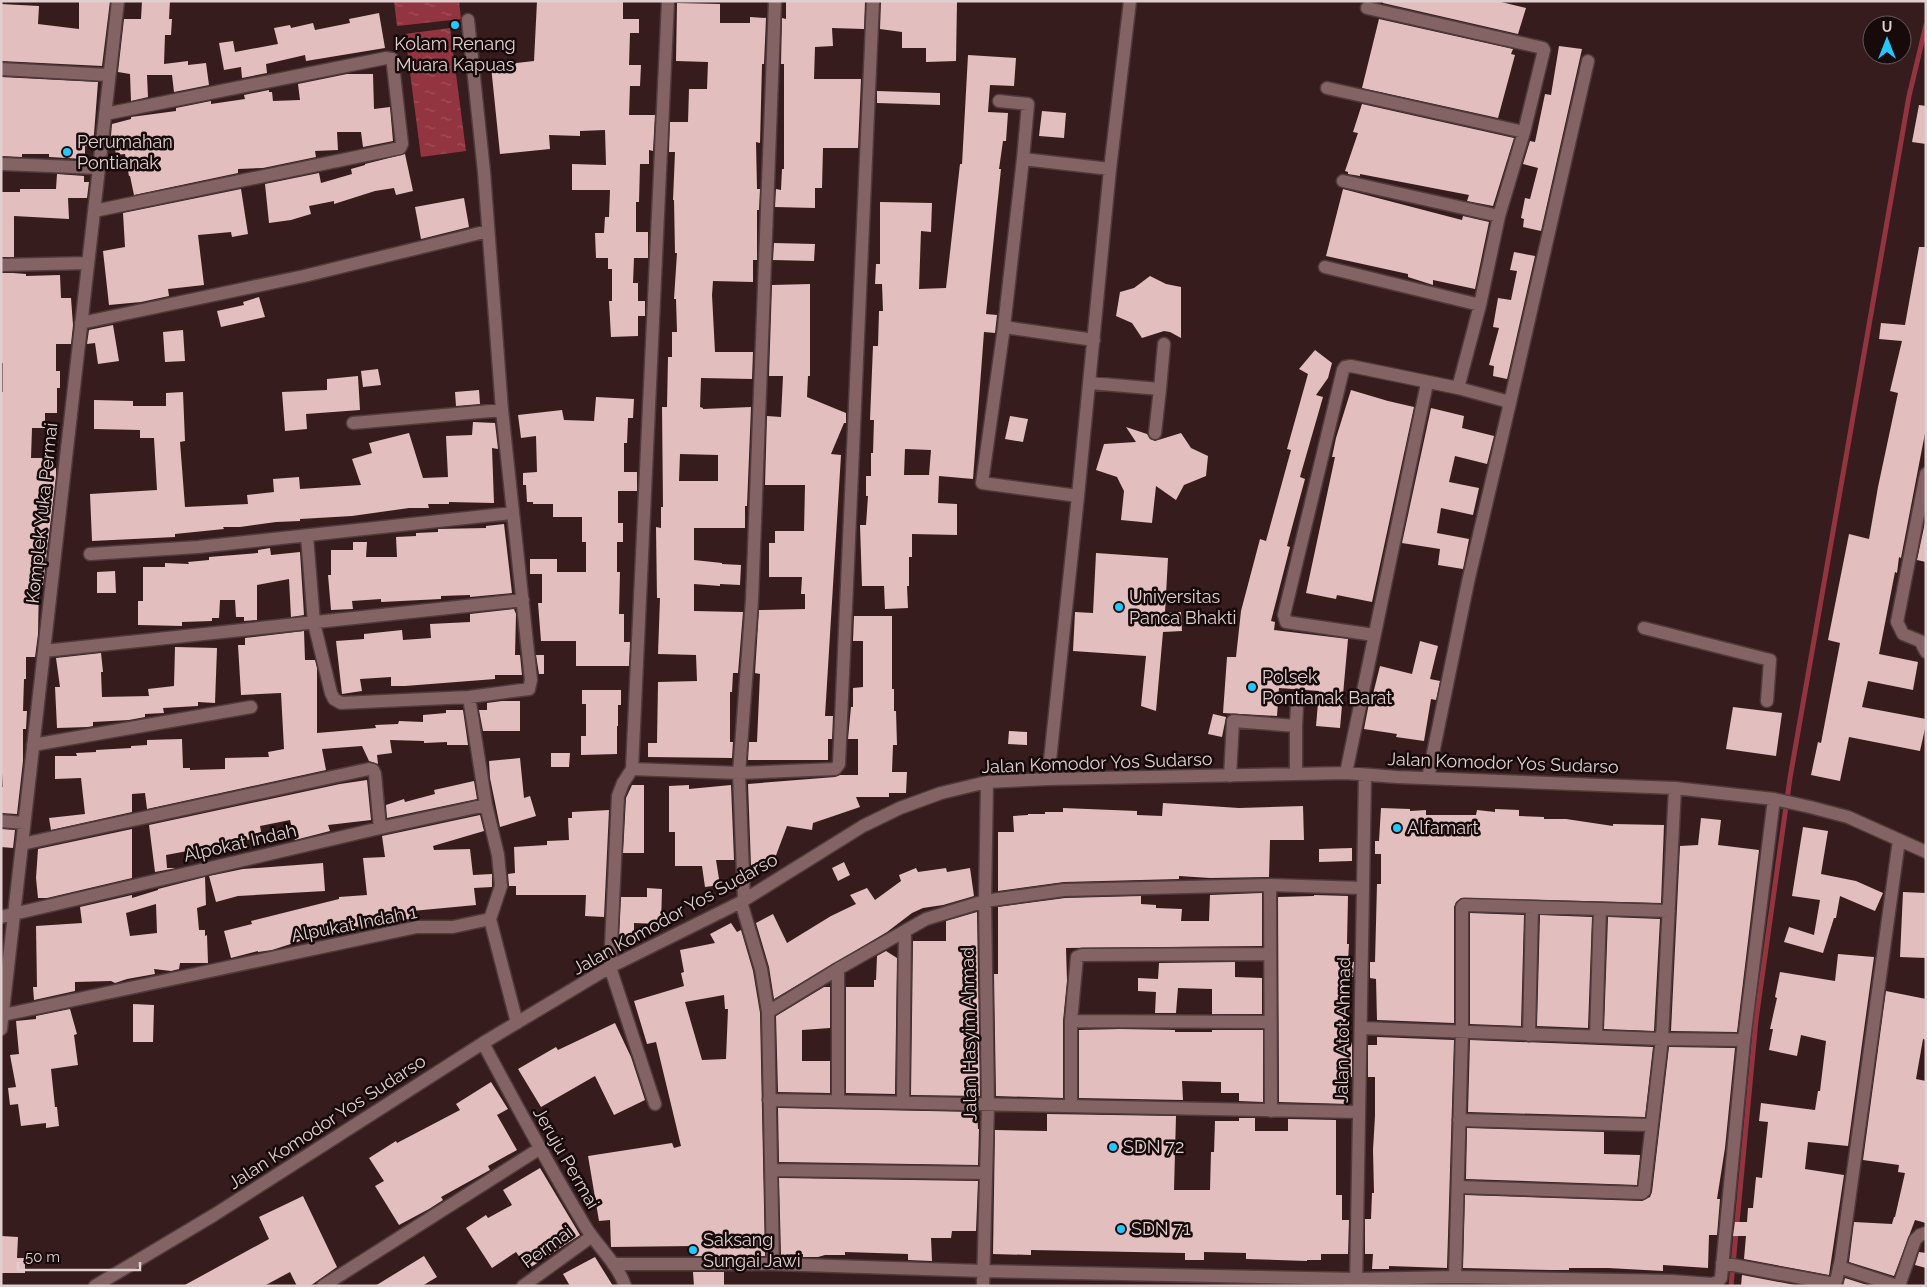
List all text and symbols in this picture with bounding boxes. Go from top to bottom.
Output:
north arrow [1862,15,1912,65]
marker: Kolam Renang Muara Kapuas [449,19,461,31]
text: U [1882,19,1892,35]
place label: Kolam Renang Muara Kapuas [394,33,516,75]
place label: Perumahan Pontianak [77,131,173,173]
marker: Perumahan Pontianak [61,146,73,158]
street label: Komplek Yuka Permai [22,421,61,604]
place label: Universitas Panca Bhakti [1129,586,1236,628]
marker: Universitas Panca Bhakti [1113,601,1125,613]
place label: Polsek Pontianak Barat [1262,666,1392,708]
marker: Polsek Pontianak Barat [1246,681,1258,693]
street label: Jalan Komodor Yos Sudarso [981,748,1213,777]
street label: Jalan Komodor Yos Sudarso [1387,748,1619,777]
place label: Alfamart [1407,817,1478,838]
street label: Alpokat Indah [181,819,298,866]
marker: Alfamart [1391,822,1403,834]
street label: Jalan Komodor Yos Sudarso [569,848,781,979]
street label: Alpukat Indah 1 [289,901,419,946]
street label: Jalan Hasyim Ahmad [956,947,981,1121]
street label: Jalan Atot Ahmad [1331,957,1354,1103]
street label: Jalan Komodor Yos Sudarso [224,1050,430,1193]
street label: Jeruju Permai [529,1103,604,1212]
place label: SDN 72 [1123,1136,1184,1157]
marker: SDN 72 [1107,1141,1119,1153]
place label: SDN 71 [1131,1218,1191,1239]
street label: Permai [517,1221,576,1272]
marker: SDN 71 [1115,1223,1127,1235]
place label: Saksang Sungai Jawi [703,1229,801,1271]
scale bar [18,1240,140,1272]
marker: Saksang Sungai Jawi [687,1244,699,1256]
text: 50 m [25,1248,60,1266]

